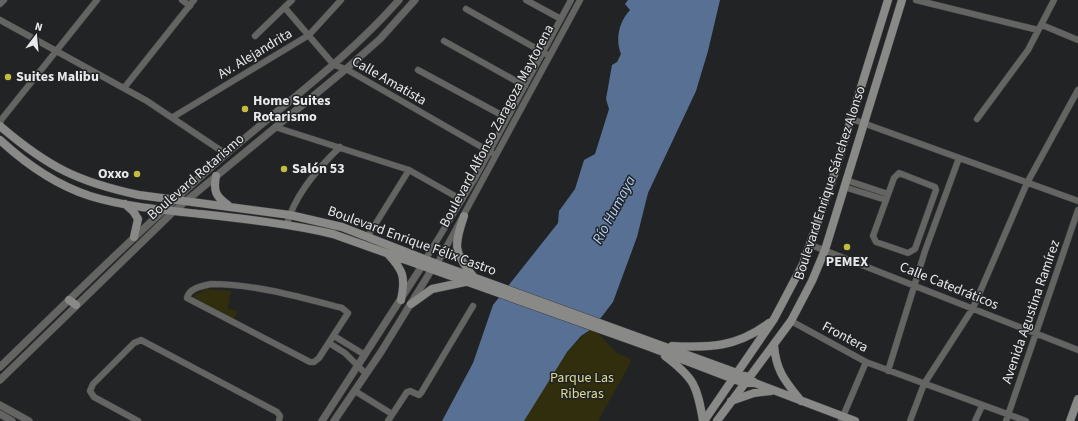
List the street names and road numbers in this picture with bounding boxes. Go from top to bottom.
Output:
street label: Boulevard Alfonso Zaragoza Maytorena [435,21,559,231]
street label: Av. Alejandrita [214,24,296,84]
street label: Calle Amatista [348,52,430,110]
street label: Boulevard Enrique Sánchez Alonso [789,83,871,283]
street label: Boulevard Rotarismo [143,129,249,225]
street label: Boulevard Enrique Félix Castro [325,201,499,281]
street label: Avenida Agustina Ramírez [997,237,1065,387]
street label: Calle Catedráticos [897,257,1002,315]
street label: Frontera [818,317,872,357]

